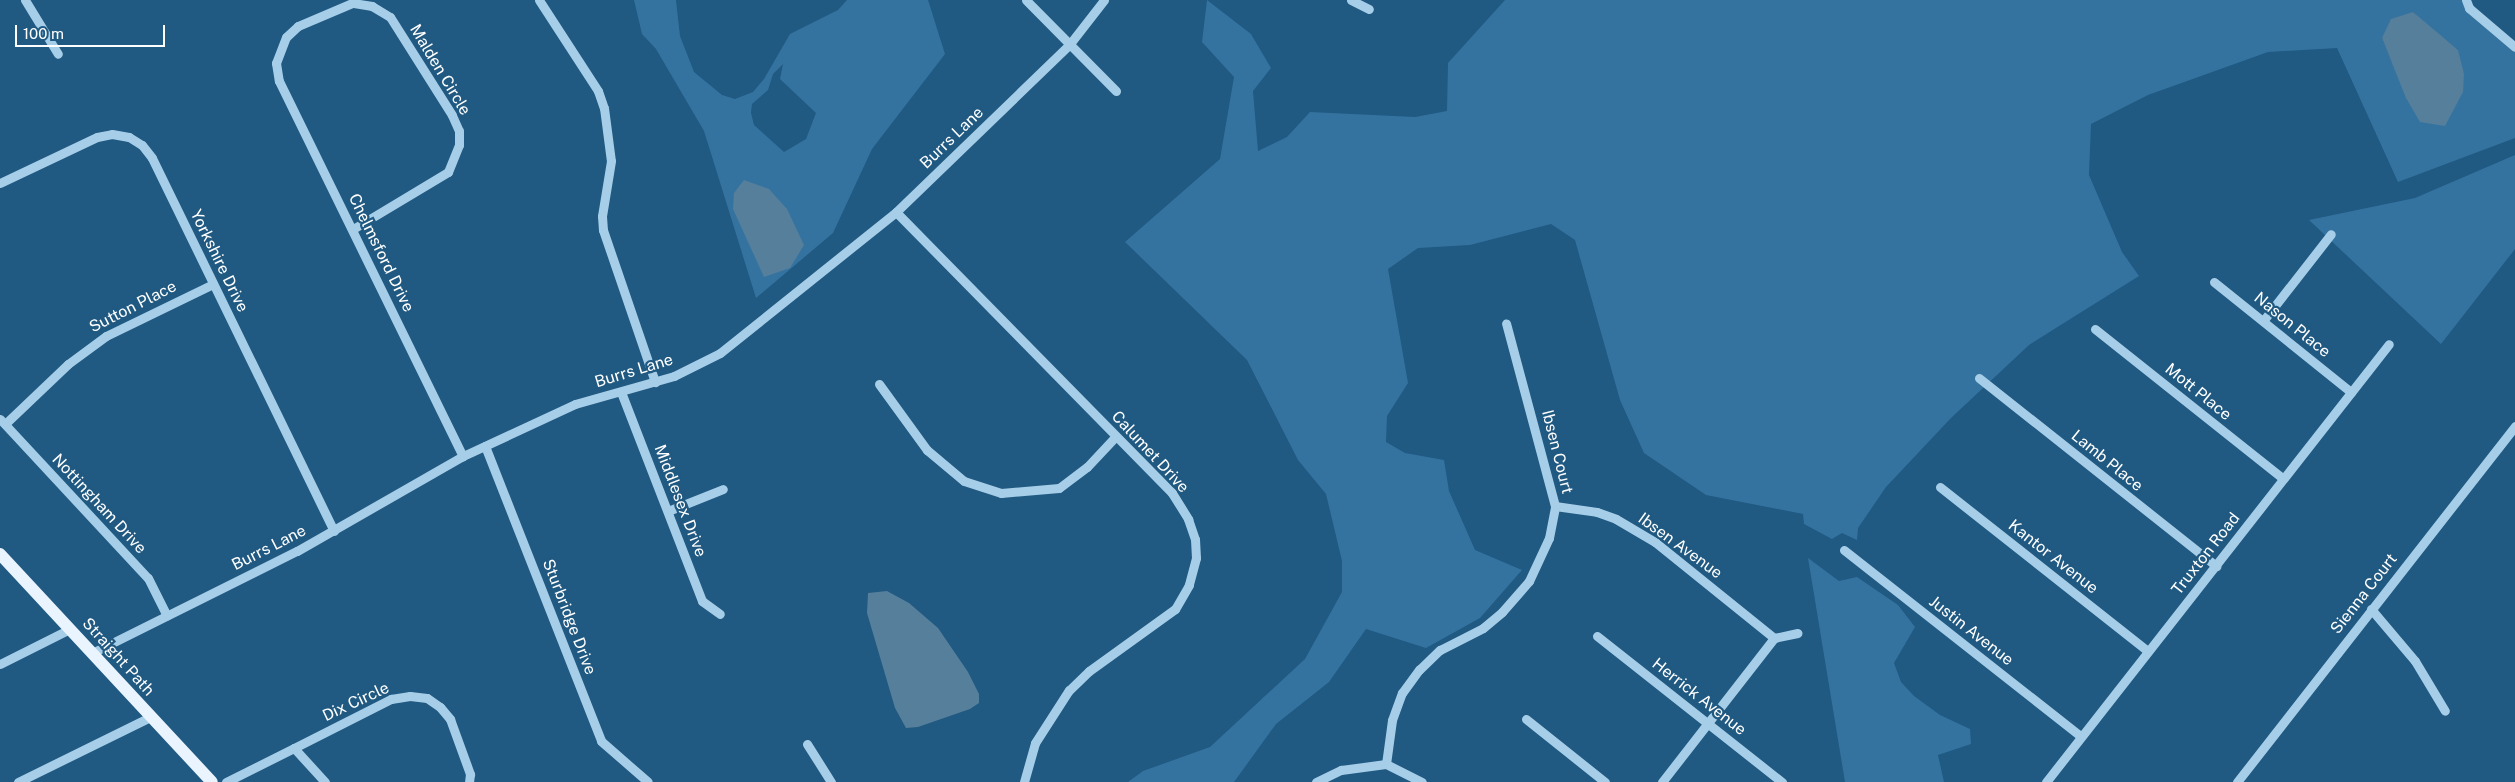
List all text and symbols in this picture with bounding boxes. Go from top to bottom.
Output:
scale bar [18,15,168,47]
street label: Malden Circle [405,21,475,119]
text: 100 m [23,25,64,42]
street label: Burrs Lane [916,103,988,173]
street label: Chelmsford Drive [344,191,418,315]
street label: Yorkshire Drive [186,207,252,315]
street label: Sutton Place [86,277,180,337]
street label: Nason Place [2250,288,2334,362]
street label: Burrs Lane [593,350,675,392]
street label: Mott Place [2161,359,2235,425]
street label: Calumet Drive [1107,407,1193,497]
street label: Ibsen Court [1537,408,1577,496]
street label: Lamb Place [2067,426,2147,496]
street label: Middlesex Drive [650,442,710,560]
street label: Nottingham Drive [48,450,150,558]
street label: Ibsen Avenue [1634,509,1726,583]
street label: Truxton Road [2168,509,2244,599]
street label: Kantor Avenue [2004,516,2102,598]
street label: Burrs Lane [229,521,309,575]
street label: Sienna Court [2327,550,2401,638]
street label: Sturbridge Drive [538,556,600,678]
street label: Justin Avenue [1925,592,2017,670]
street label: Straight Path [78,614,158,700]
street label: Herrick Avenue [1648,654,1750,740]
street label: Dix Circle [320,678,392,726]

